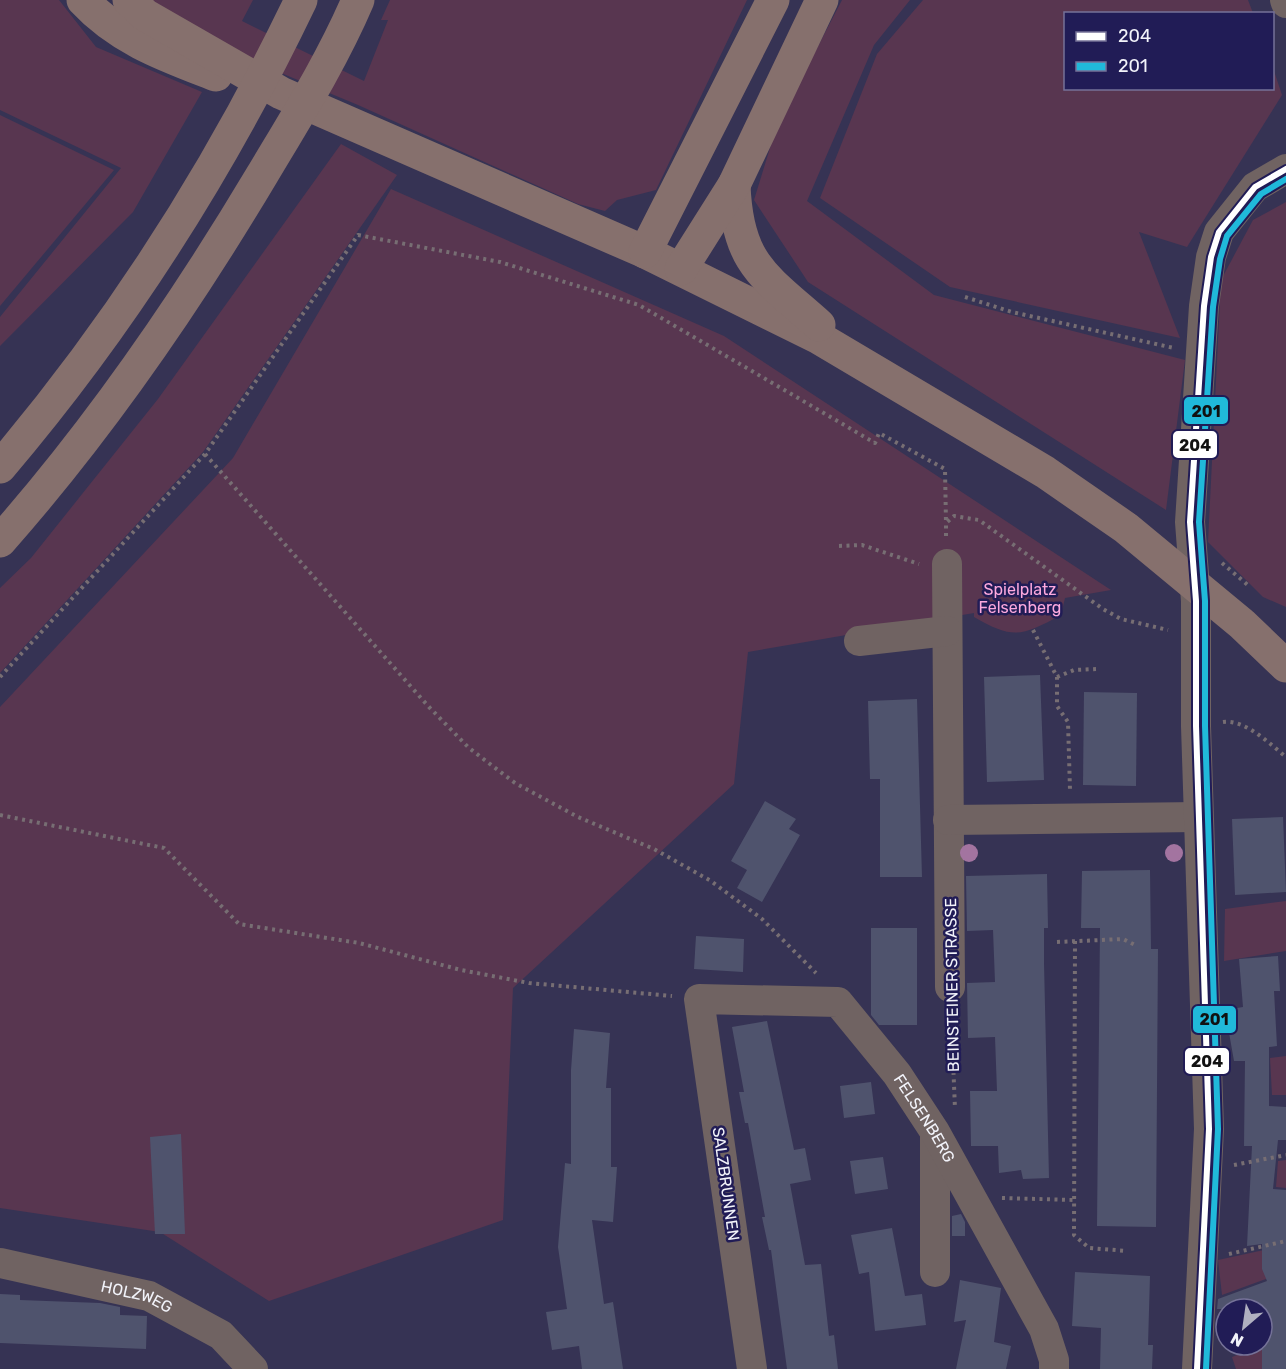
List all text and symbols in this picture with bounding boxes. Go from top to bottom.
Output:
legend [1064,12,1274,90]
text: 204 [1118,25,1151,47]
text: 201 [1118,55,1148,77]
line badge: 201 [1183,396,1229,425]
text: 201 [1191,402,1221,421]
line badge: 204 [1172,430,1218,459]
text: 204 [1179,436,1211,455]
park label: Spielplatz Felsenberg [979,580,1061,617]
street label: BEINSTEINER STRASSE [941,898,963,1072]
line badge: 201 [1192,1005,1237,1034]
text: 201 [1199,1010,1229,1029]
line badge: 204 [1184,1047,1230,1075]
text: 204 [1191,1052,1223,1071]
street label: FELSENBERG [890,1070,959,1166]
street label: SALZBRUNNEN [709,1126,743,1242]
street label: HOLZWEG [99,1276,176,1317]
north arrow [1214,1297,1274,1357]
text: N [1227,1329,1247,1351]

